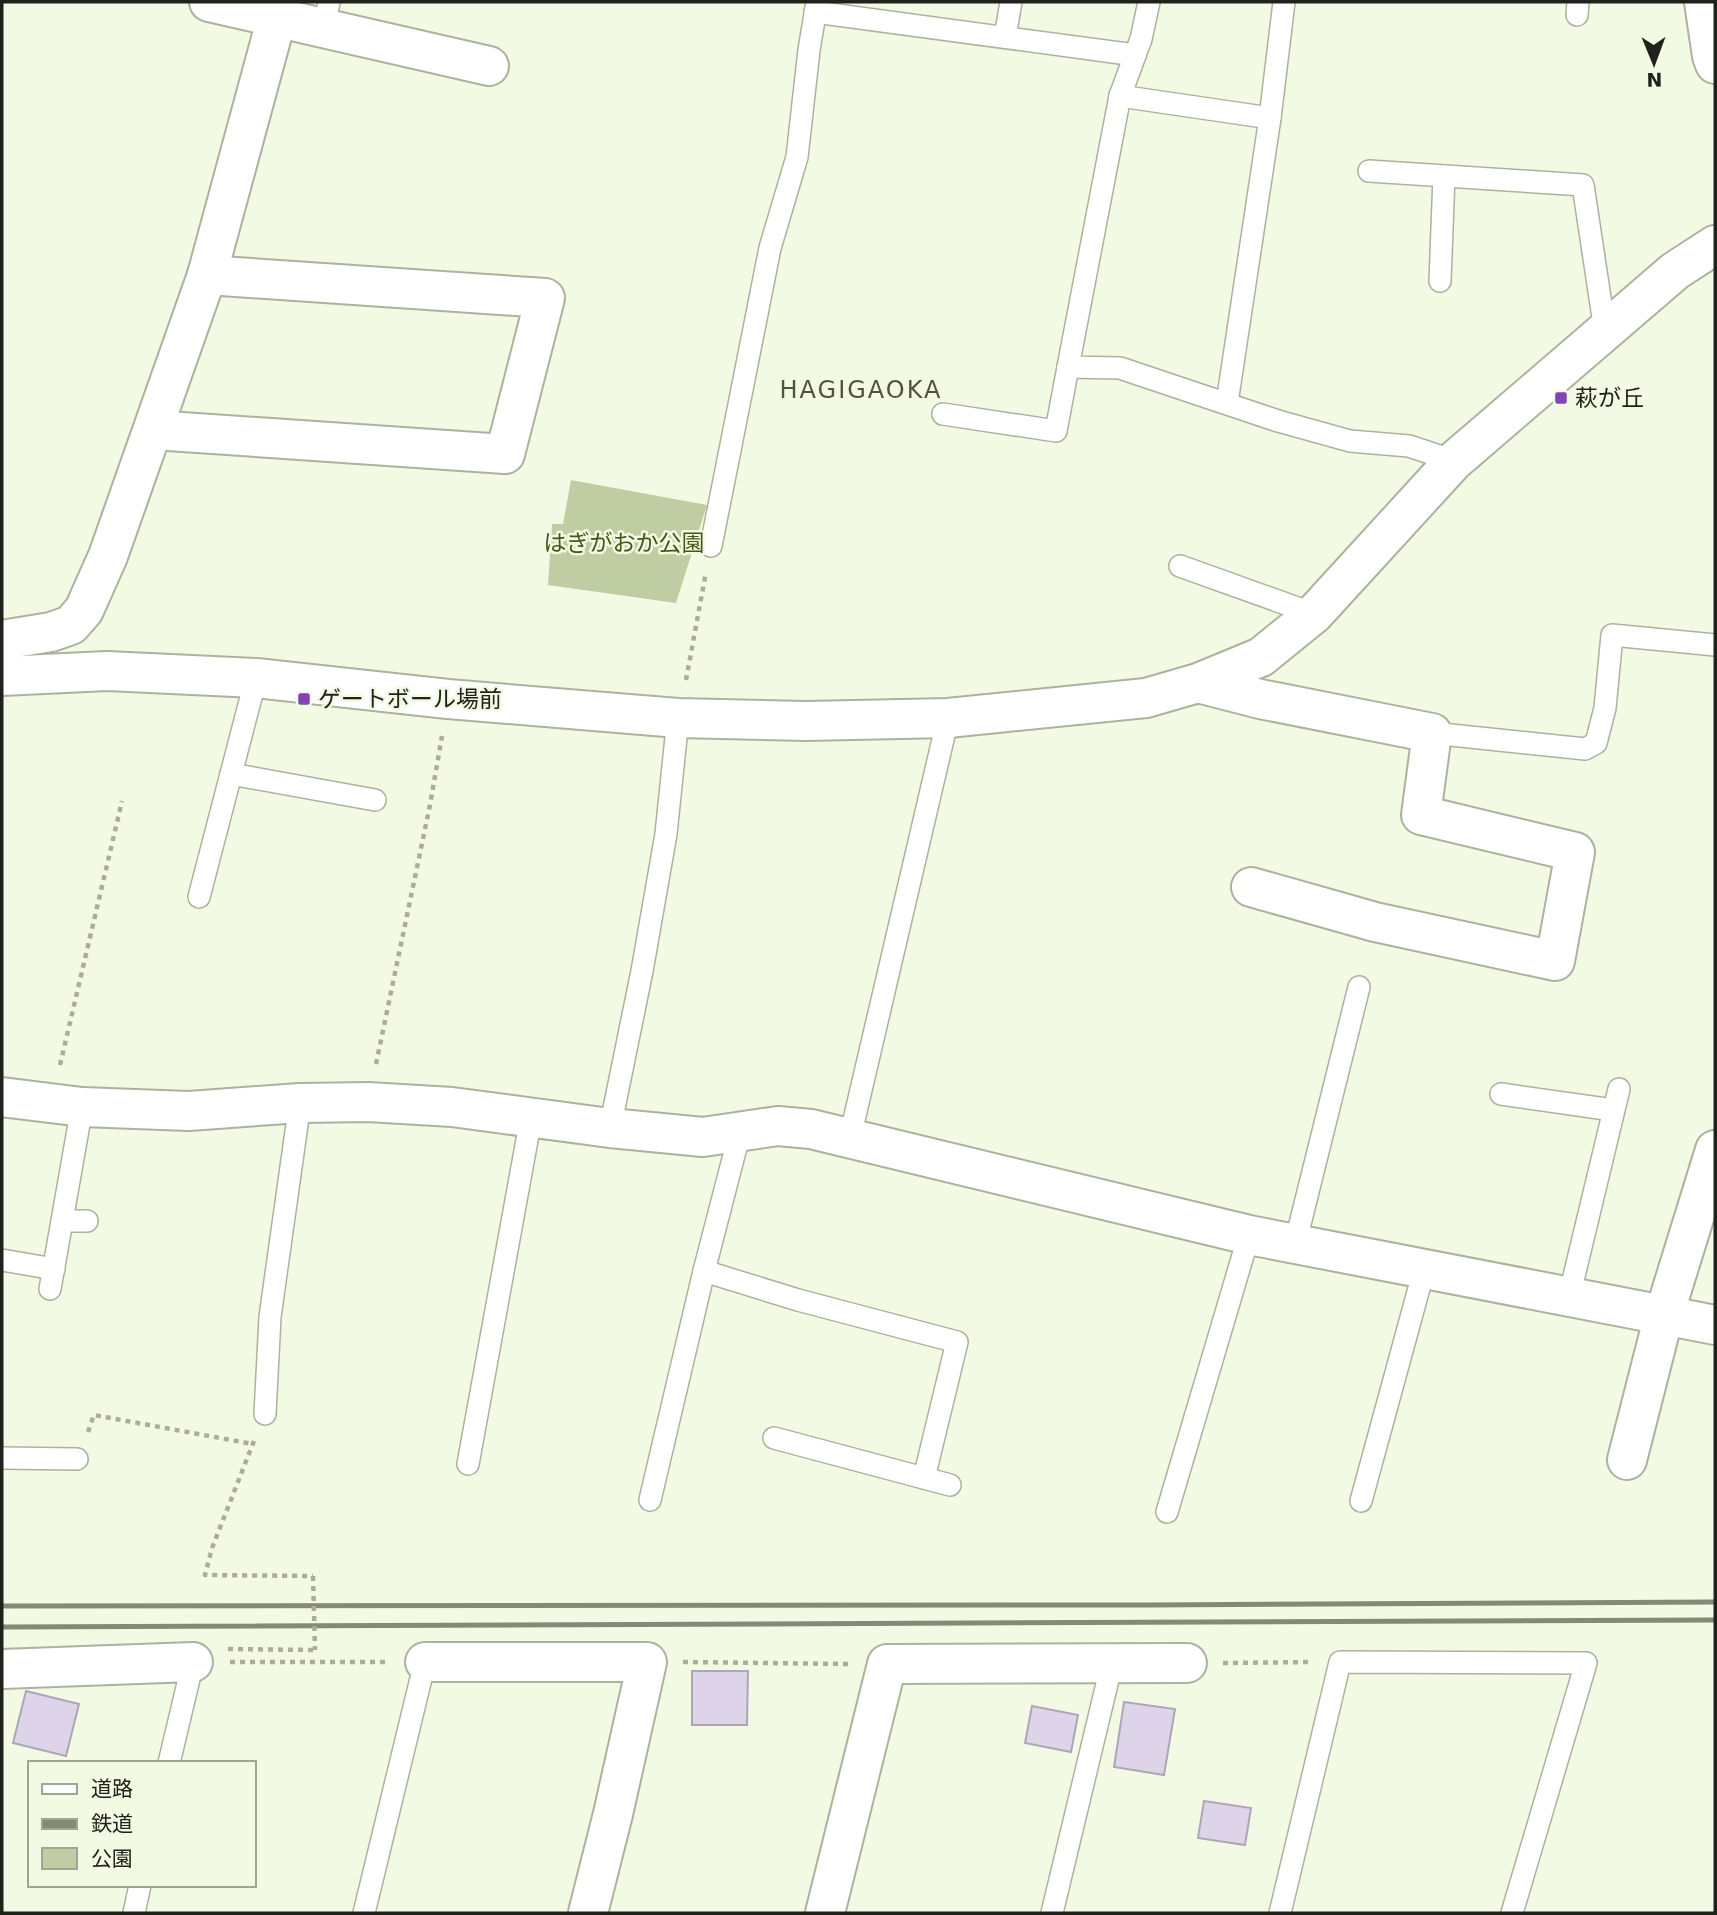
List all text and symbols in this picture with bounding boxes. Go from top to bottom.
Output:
north arrow [1619,28,1689,98]
text: N [1646,69,1662,91]
district label: HAGIGAOKA [780,376,942,404]
place label: 萩が丘 [1575,385,1644,411]
marker: 萩が丘 [1553,390,1569,406]
park label: はぎがおか公園 [544,530,705,556]
place label: ゲートボール場前 [318,686,502,712]
marker: ゲートボール場前 [296,691,312,707]
legend [28,1761,256,1887]
text: 道路 [91,1777,133,1801]
text: 鉄道 [91,1812,133,1836]
text: 公園 [91,1847,133,1871]

